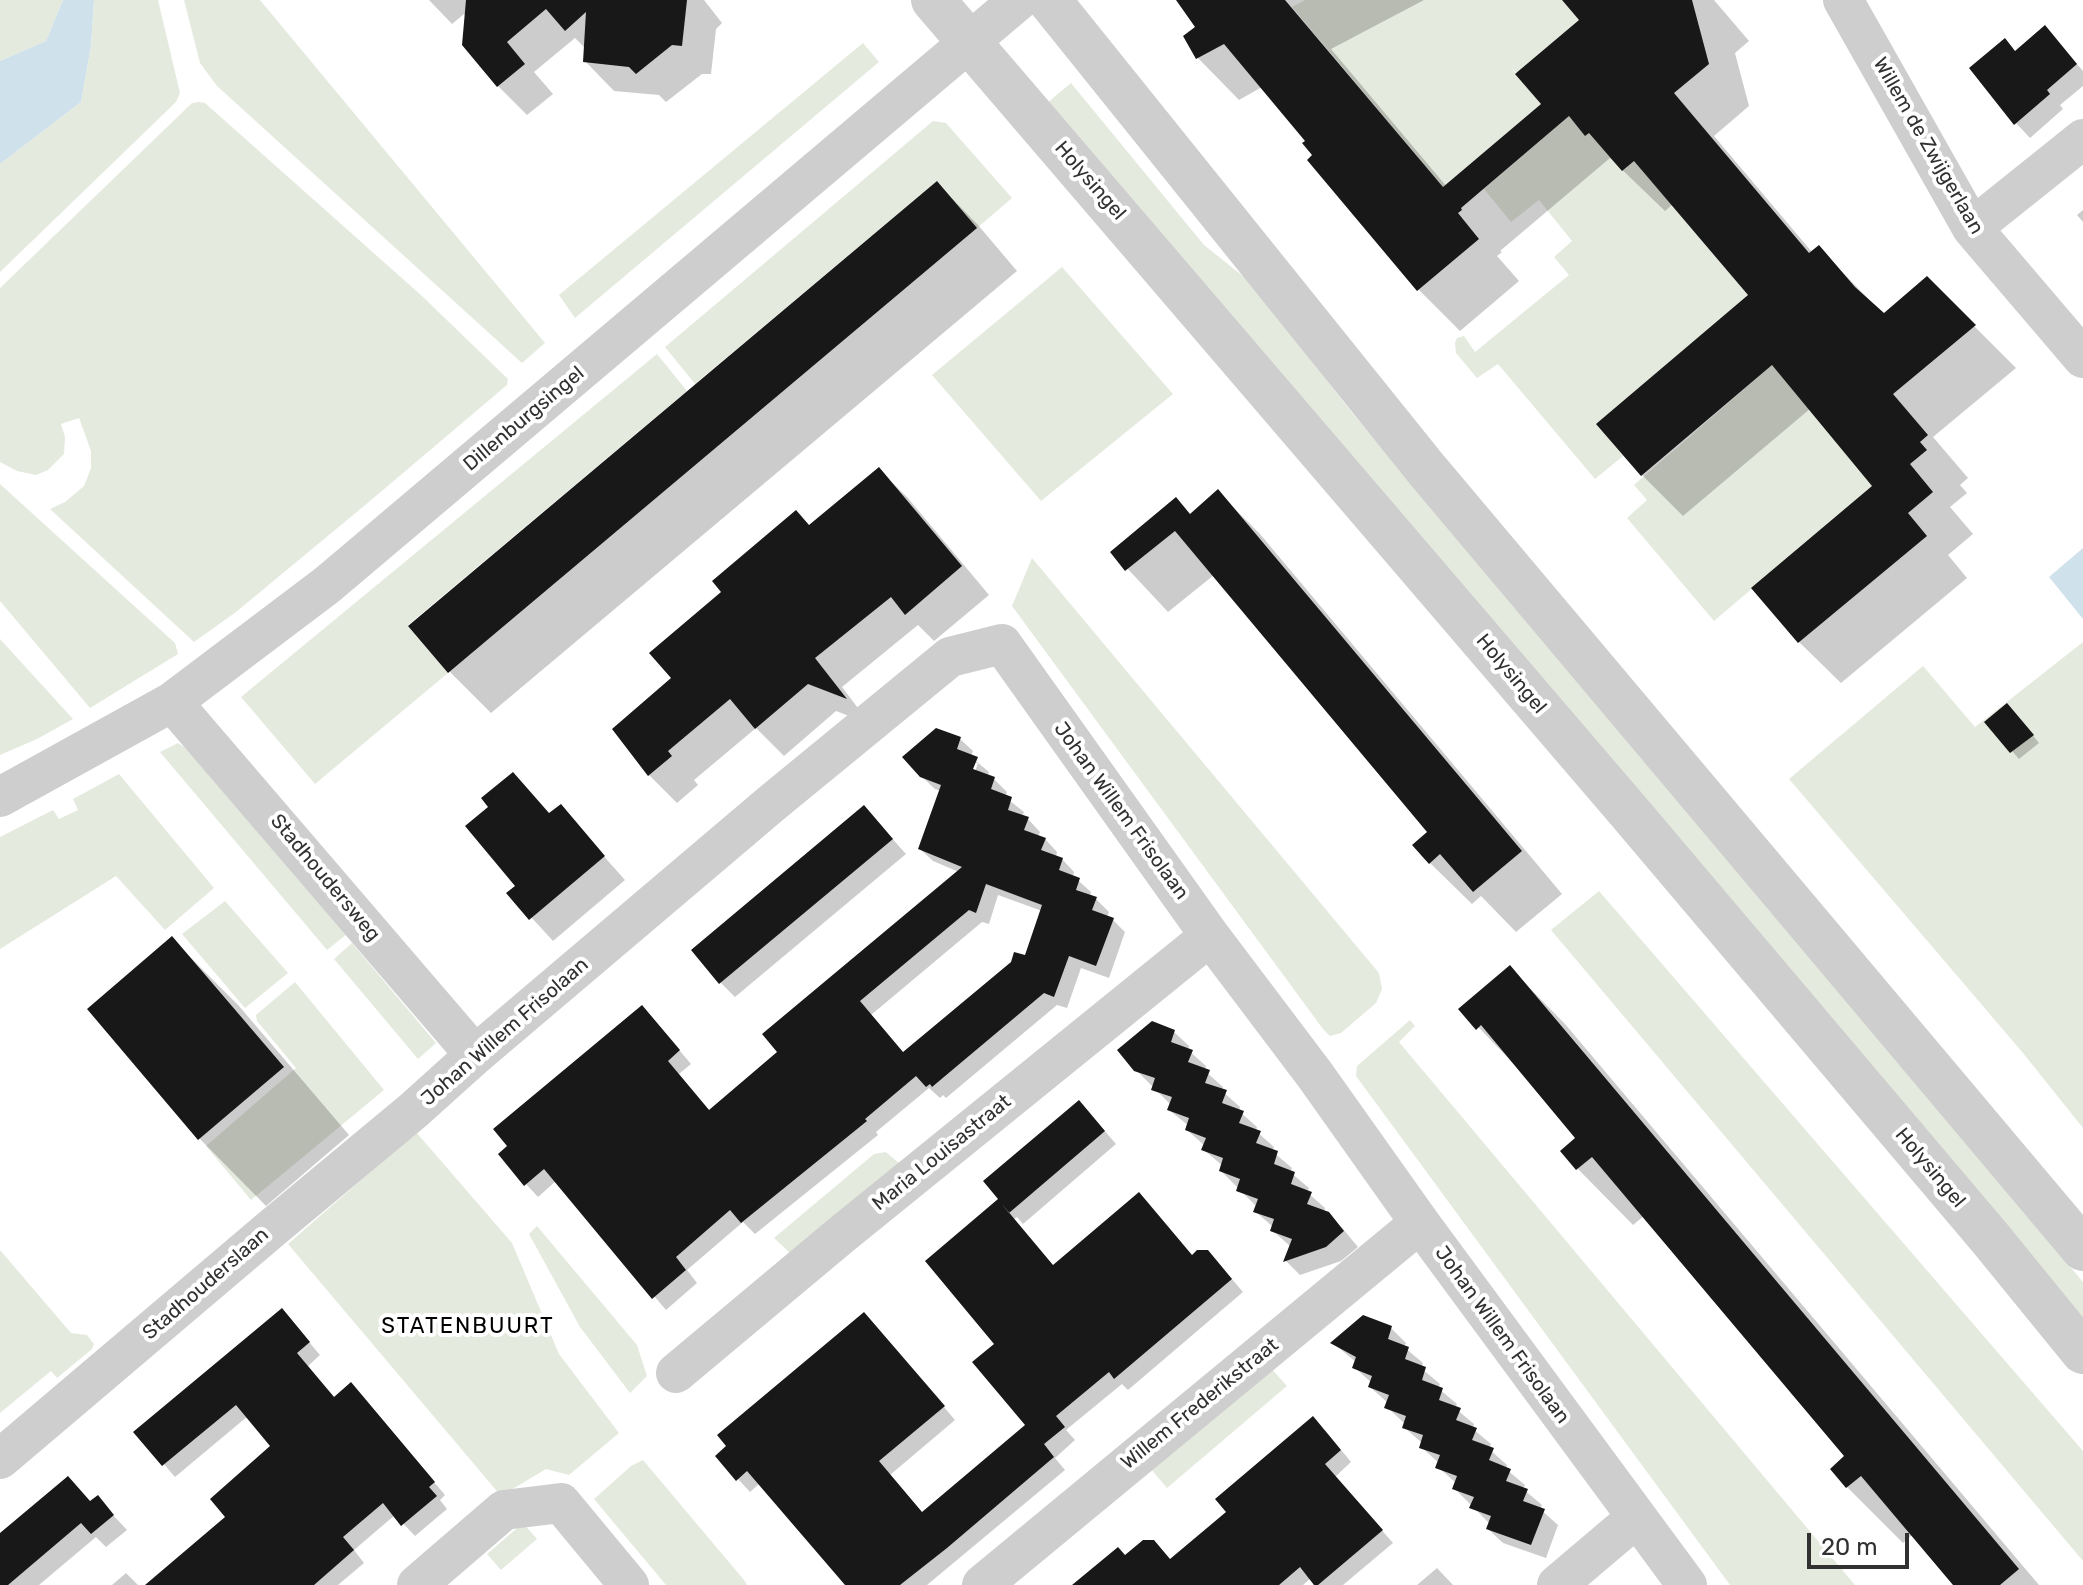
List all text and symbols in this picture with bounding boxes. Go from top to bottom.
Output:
street label: Willem de Zwijgerlaan [1868,53,1988,239]
street label: Holysingel [1049,137,1131,225]
street label: Dillenburgsingel [459,362,589,476]
street label: Holysingel [1471,629,1551,719]
street label: Johan Willem Frisolaan [1049,718,1193,904]
street label: Stadhoudersweg [265,810,385,946]
street label: Johan Willem Frisolaan [417,953,593,1111]
street label: Maria Louisastraat [868,1090,1016,1216]
street label: Holysingel [1890,1123,1970,1213]
street label: Stadhouderslaan [138,1223,274,1345]
street label: Johan Willem Frisolaan [1430,1242,1574,1428]
district label: STATENBUURT [381,1314,555,1340]
street label: Willem Frederikstraat [1117,1333,1283,1475]
scale bar [1811,1517,1913,1567]
text: 20 m [1821,1533,1878,1561]

